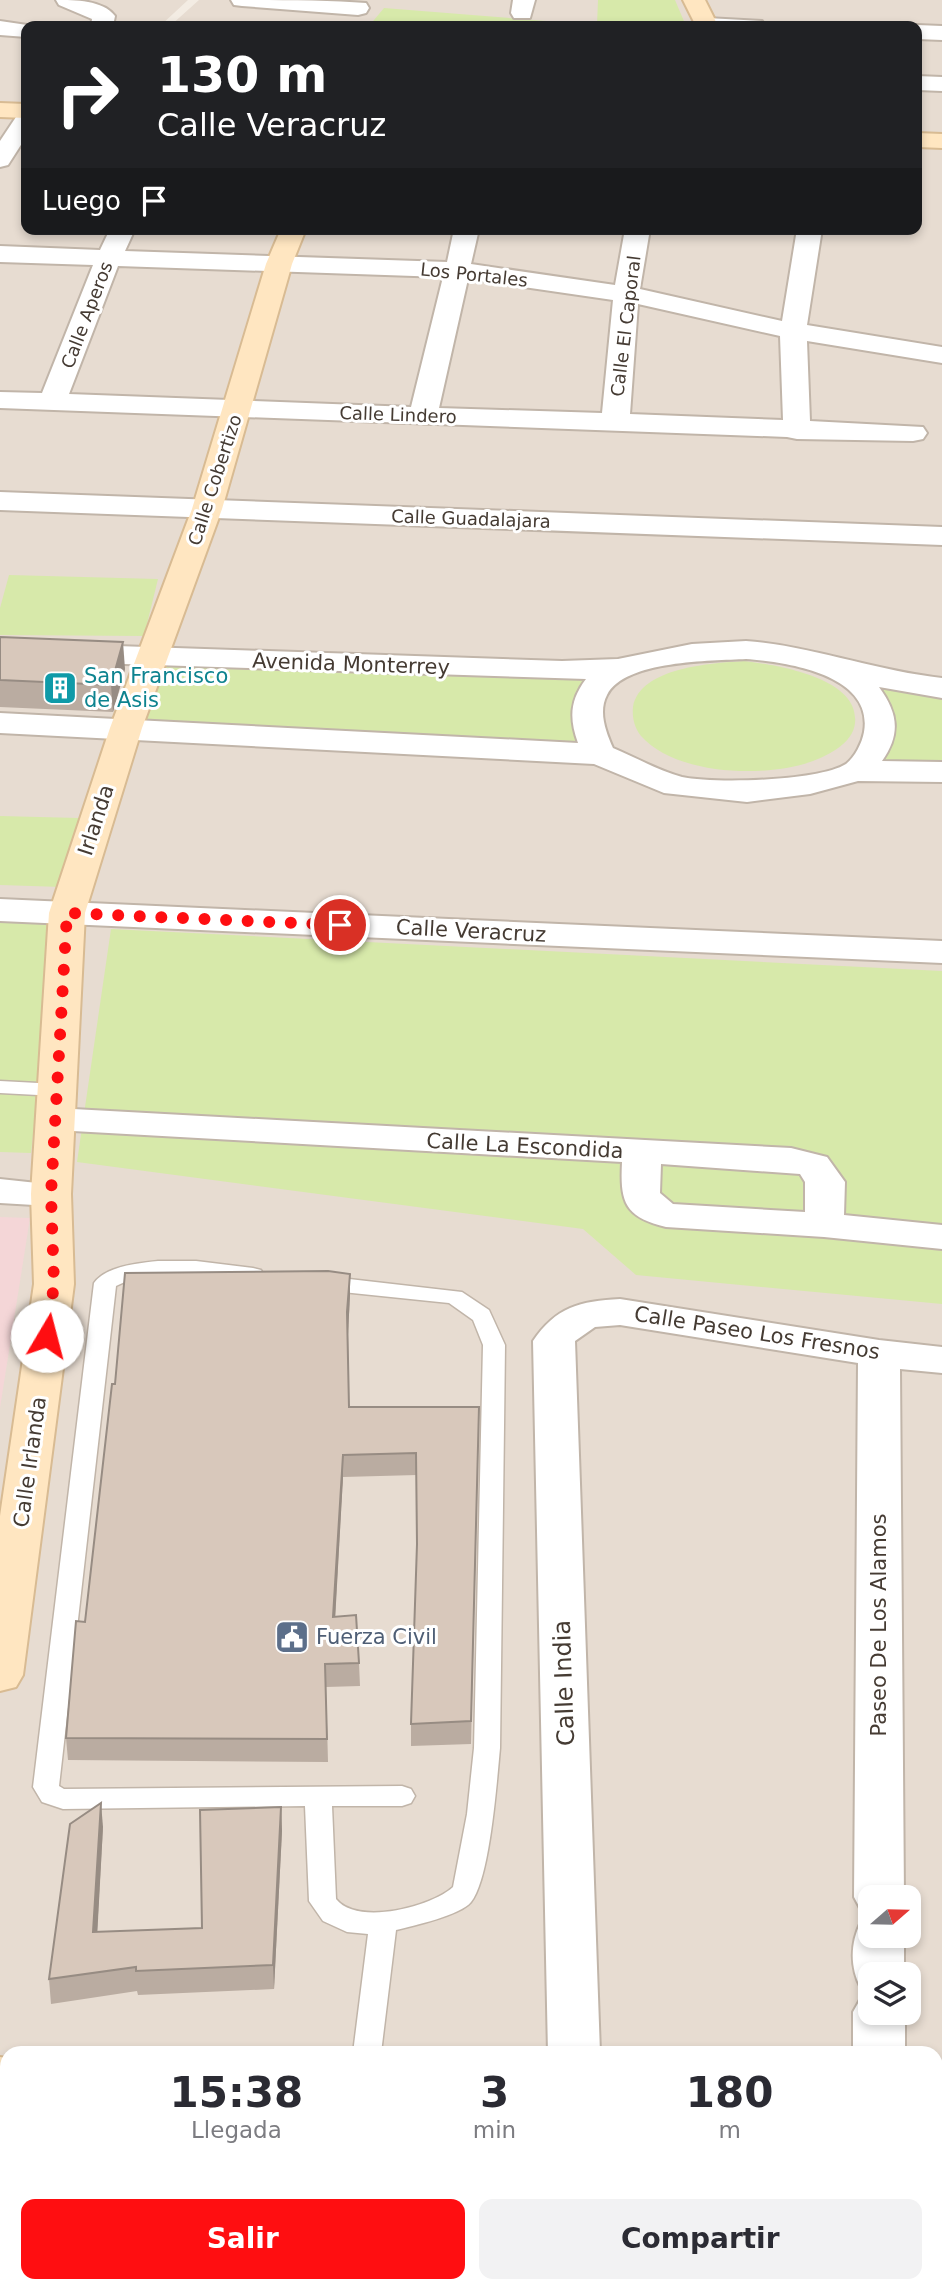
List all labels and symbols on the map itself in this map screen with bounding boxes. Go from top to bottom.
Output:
street label: Calle El Caporal [606,254,645,398]
street label: Calle Aperos [57,258,117,371]
street label: Los Portales [419,258,529,291]
street label: Calle Lindero [339,402,457,427]
street label: Calle Cobertizo [183,412,246,548]
street label: Calle Guadalajara [391,505,551,532]
street label: Avenida Monterrey [252,649,450,679]
place label: San Francisco de Asis [84,664,228,712]
building icon: San Francisco de Asis [41,669,79,707]
street label: Irlanda [73,782,119,858]
pin [310,895,370,955]
street label: Calle Veracruz [395,915,547,947]
street label: Calle La Escondida [426,1129,624,1163]
position arrow [10,1299,84,1373]
street label: Calle Paseo Los Fresnos [633,1302,881,1364]
street label: Calle Irlanda [9,1395,51,1529]
street label: Paseo De Los Alamos [867,1514,891,1736]
public building icon: Fuerza Civil [273,1618,311,1656]
street label: Calle India [548,1620,580,1746]
place label: Fuerza Civil [316,1625,437,1649]
north arrow [858,1885,920,1948]

